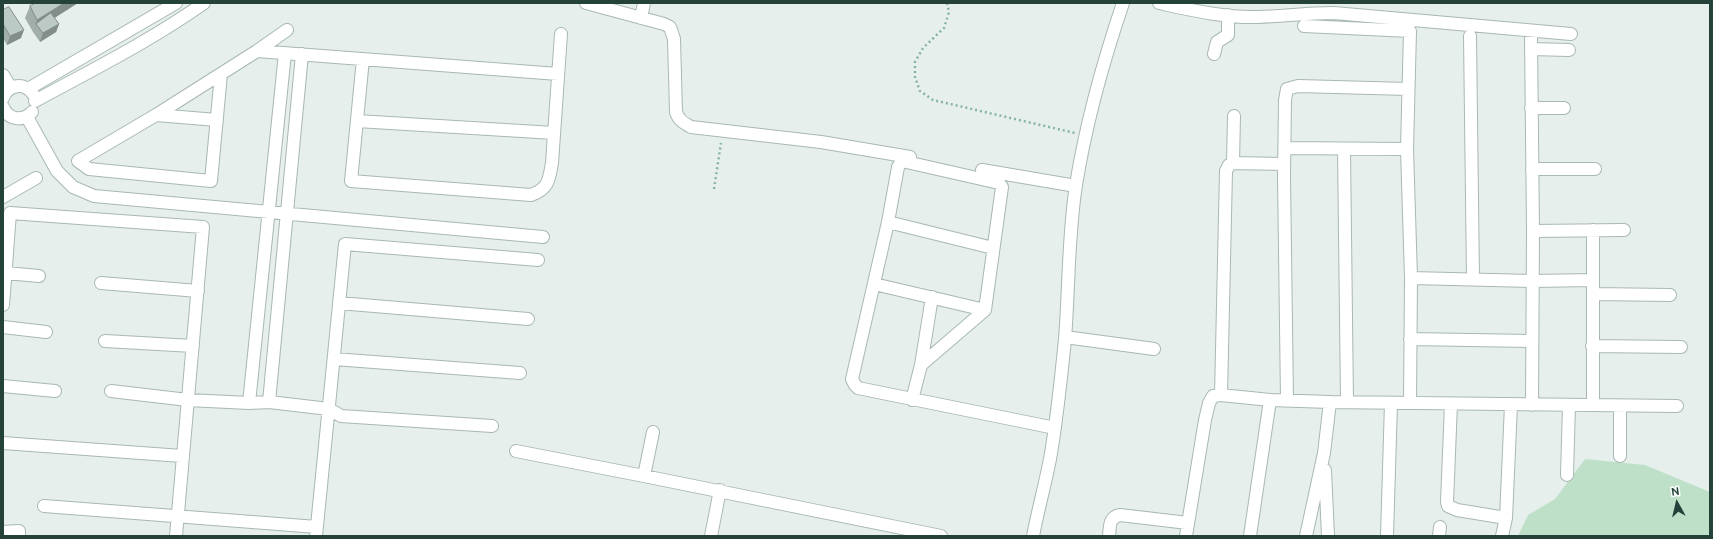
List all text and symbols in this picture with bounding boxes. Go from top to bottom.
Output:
north arrow [1657,483,1697,523]
text: N [1670,485,1680,498]

